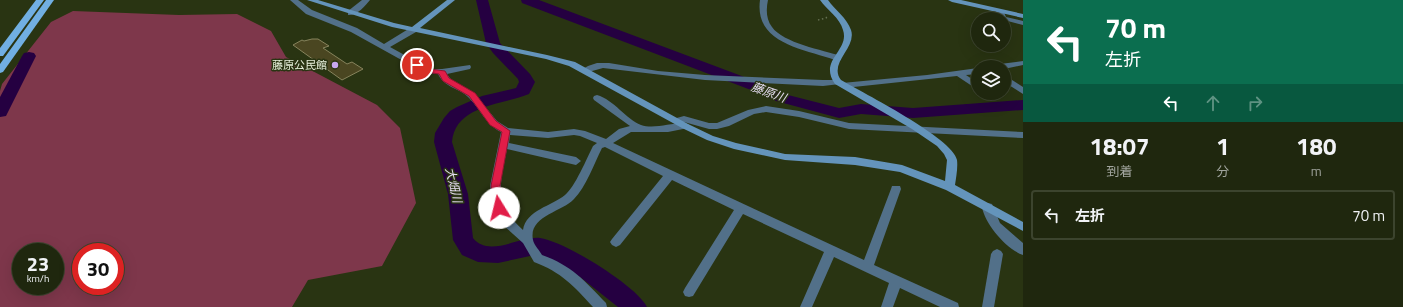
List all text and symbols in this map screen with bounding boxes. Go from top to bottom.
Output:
text: 70 m [1105,6,1166,49]
map controls [971,12,1011,100]
button: search [971,12,1011,52]
icon: left [1039,16,1091,68]
text: 左折 [1105,46,1141,73]
pin [400,48,434,82]
icon: arrive [406,54,428,76]
place label: 藤原公民館 [272,57,327,73]
marker: 藤原公民館 [330,60,340,70]
button: layers [971,60,1011,100]
water label: 藤原川 [749,77,791,108]
icon: left [1160,92,1182,114]
icon: ahead [1202,92,1224,114]
icon: right [1244,92,1266,114]
text: 18:07 [1090,128,1149,164]
text: 1 [1216,128,1230,164]
text: 180 [1296,128,1336,164]
text: 到着 [1107,161,1133,181]
text: 分 [1216,161,1229,181]
text: m [1311,161,1322,181]
water label: 大畑川 [441,165,468,207]
position arrow [478,187,520,229]
icon: left [1041,204,1063,226]
text: 左折 [1075,204,1105,227]
text: 70 m [1352,204,1385,227]
speed limit sign: 30 [72,243,124,295]
text: 23 [27,248,49,279]
text: km/h [27,271,49,286]

